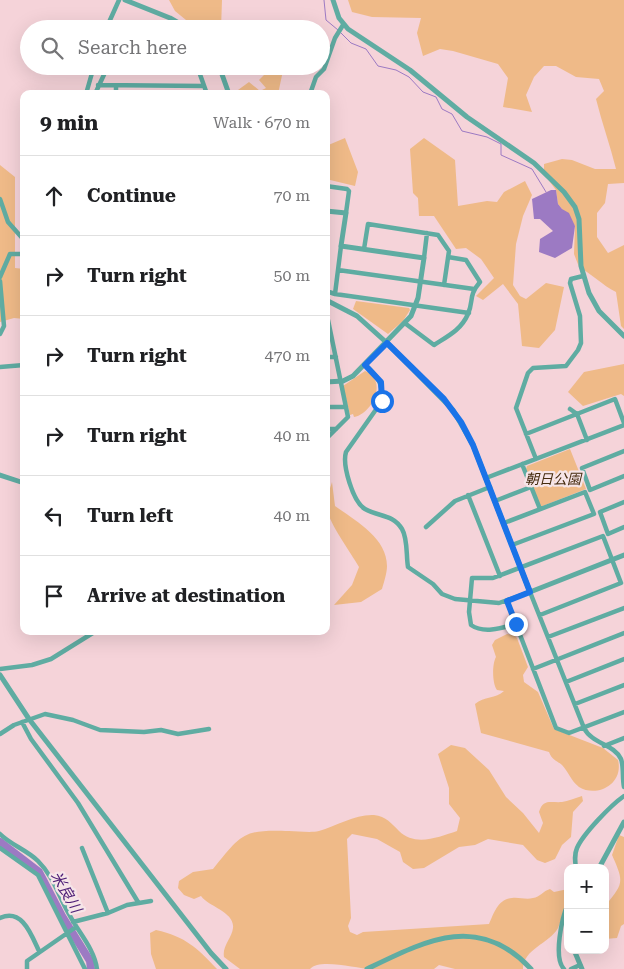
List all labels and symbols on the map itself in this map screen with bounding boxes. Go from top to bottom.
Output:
route start [371,390,394,413]
park label: 朝日公園 [525,471,583,487]
route end [505,613,528,636]
water label: 米良川 [47,868,86,918]

